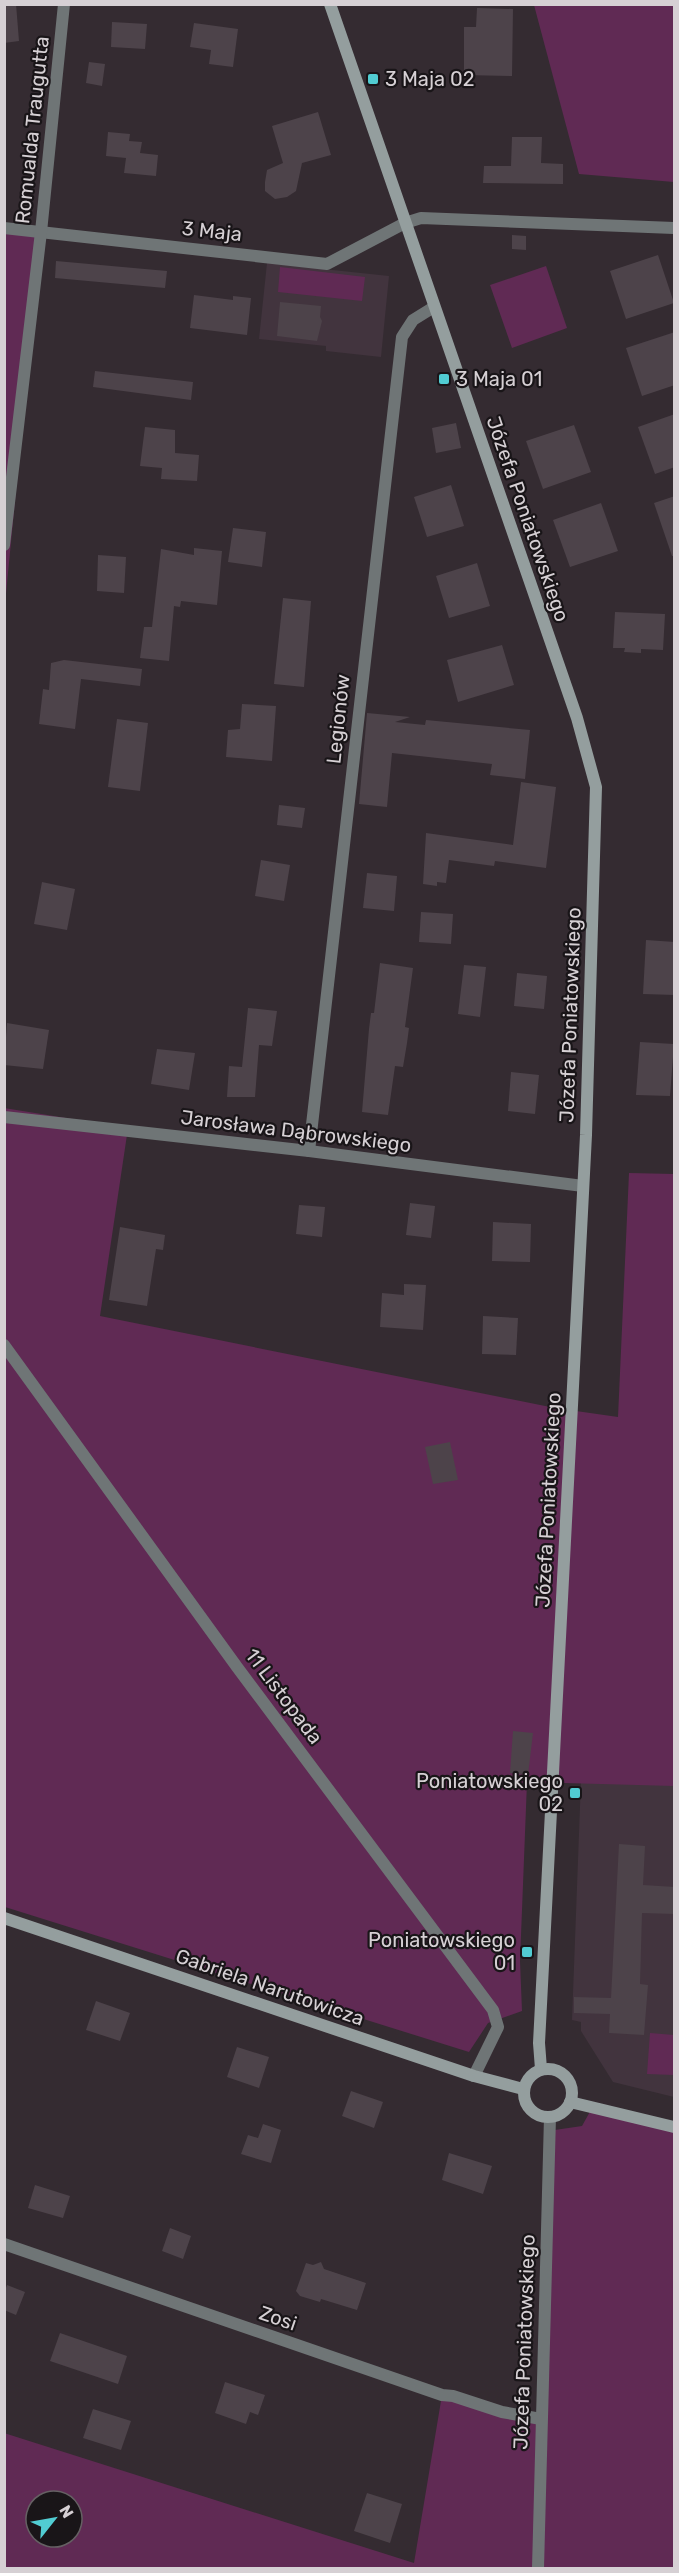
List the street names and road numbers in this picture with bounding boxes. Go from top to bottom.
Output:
street label: Romualda Traugutta [10,35,54,225]
street label: 3 Maja [181,216,243,246]
street label: Józefa Poniatowskiego [482,413,574,625]
street label: Legionów [321,673,355,765]
street label: Józefa Poniatowskiego [554,907,586,1123]
street label: Jarosława Dąbrowskiego [179,1105,413,1157]
street label: Józefa Poniatowskiego [530,1392,566,1608]
street label: 11 Listopada [240,1643,328,1749]
street label: Gabriela Narutowicza [173,1943,367,2031]
street label: Józefa Poniatowskiego [508,2234,540,2450]
street label: Zosi [256,2300,300,2336]

